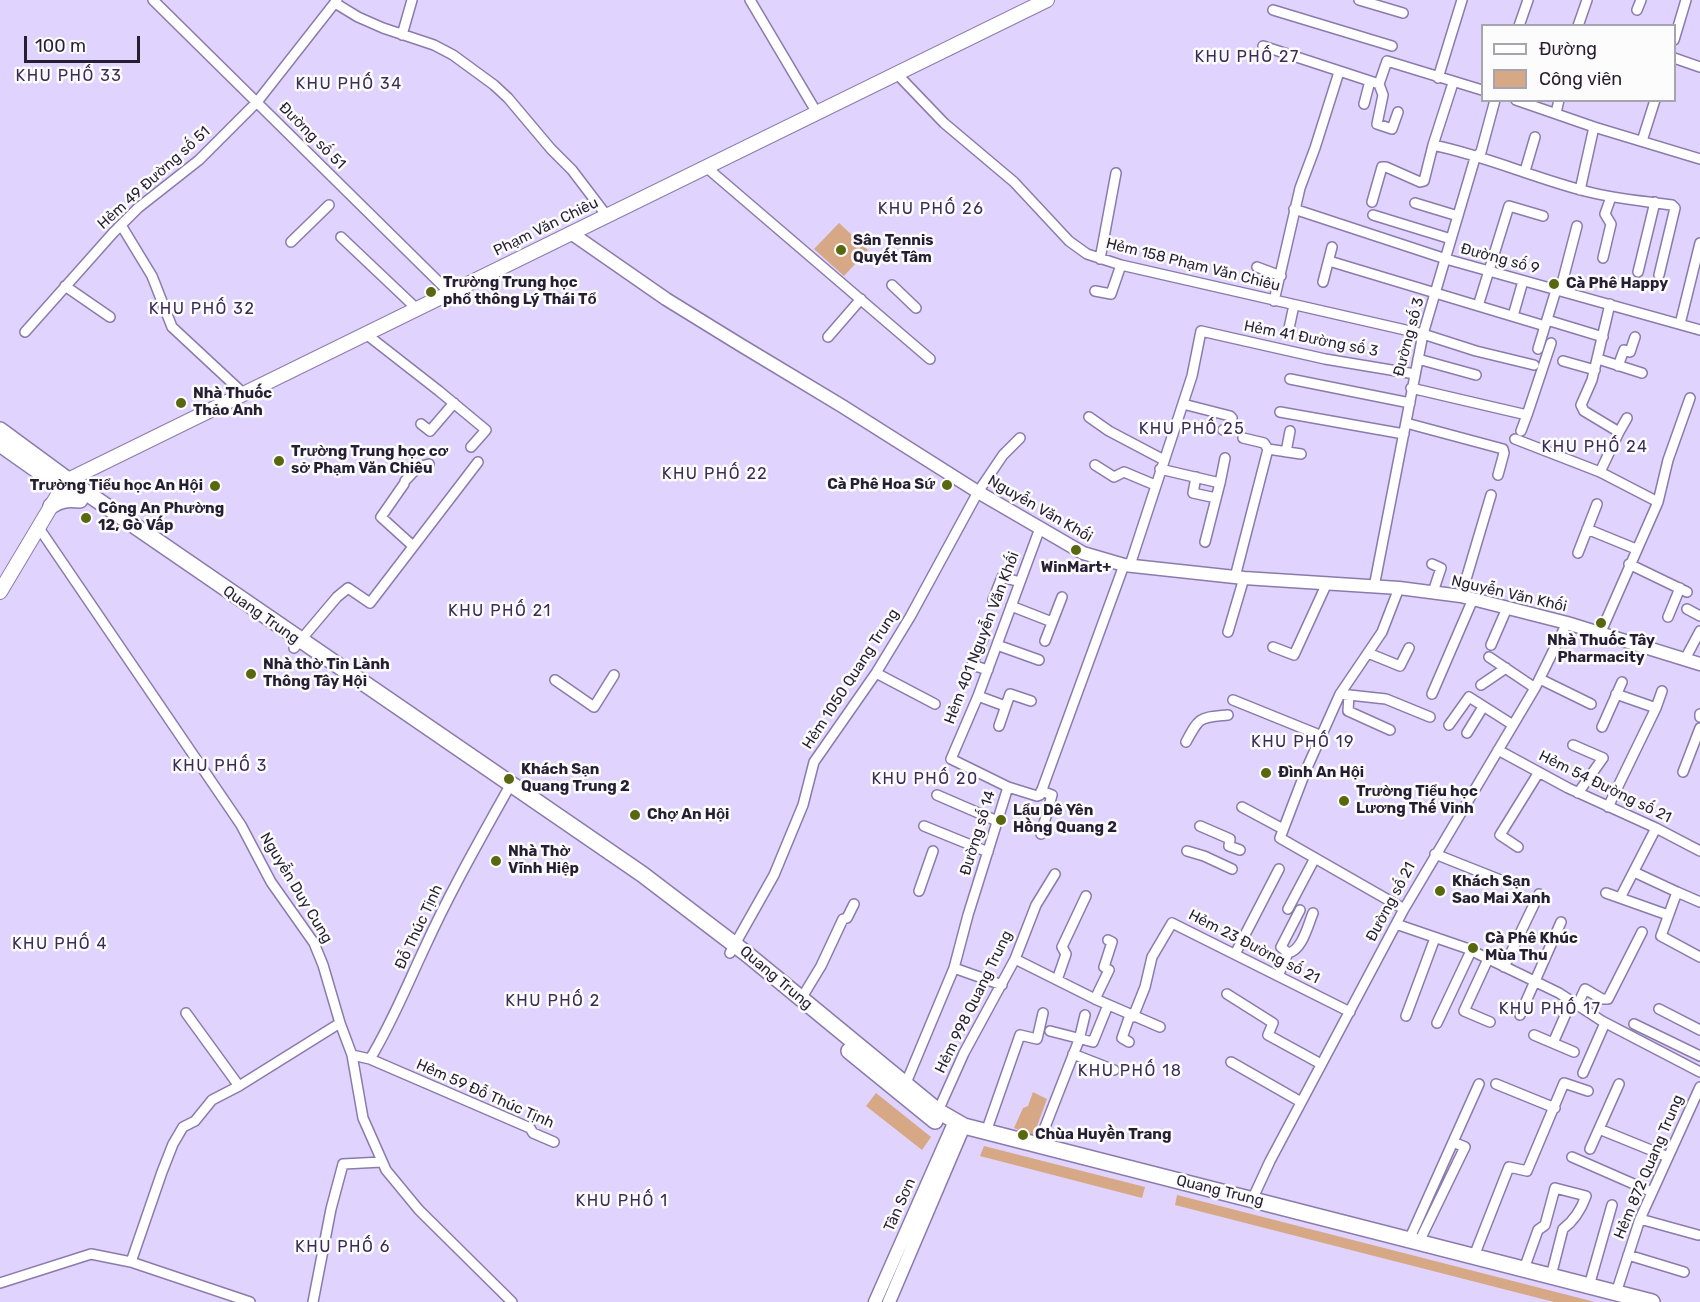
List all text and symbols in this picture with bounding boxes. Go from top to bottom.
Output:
scale bar [27,24,142,62]
legend [1481,24,1676,102]
text: 100 m [35,35,86,57]
text: Đường [1539,38,1597,60]
district label: KHU PHỐ 27 [1194,47,1300,67]
district label: KHU PHỐ 33 [16,66,122,86]
text: Công viên [1539,68,1622,90]
district label: KHU PHỐ 34 [295,74,403,94]
street label: Đường số 51 [275,99,349,173]
street label: Hẻm 49 Đường số 51 [94,123,214,233]
street label: Phạm Văn Chiêu [491,194,601,260]
district label: KHU PHỐ 26 [878,199,984,219]
place label: Sân Tennis Quyết Tâm [853,232,934,267]
street label: Hẻm 158 Phạm Văn Chiêu [1104,235,1282,295]
street label: Đường số 9 [1459,240,1541,278]
marker: Sân Tennis Quyết Tâm [834,243,848,257]
place label: Trường Trung học phổ thông Lý Thái Tổ [443,274,597,309]
place label: Cà Phê Happy [1566,275,1668,293]
marker: Cà Phê Happy [1547,277,1561,291]
marker: Trường Trung học phổ thông Lý Thái Tổ [424,285,438,299]
street label: Đường số 3 [1390,296,1428,378]
district label: KHU PHỐ 32 [149,299,255,319]
street label: Hẻm 41 Đường số 3 [1242,317,1380,361]
place label: Nhà Thuốc Thảo Anh [193,385,272,420]
marker: Nhà Thuốc Thảo Anh [174,396,188,410]
district label: KHU PHỐ 25 [1139,419,1245,439]
district label: KHU PHỐ 24 [1542,437,1648,457]
place label: Trường Trung học cơ sở Phạm Văn Chiêu [291,443,448,478]
marker: Trường Trung học cơ sở Phạm Văn Chiêu [272,454,286,468]
district label: KHU PHỐ 22 [662,464,768,484]
street label: Nguyễn Văn Khối [984,472,1096,546]
place label: Cà Phê Hoa Sứ [827,476,935,494]
place label: Trường Tiểu học An Hội [30,477,203,495]
marker: Cà Phê Hoa Sứ [940,478,954,492]
marker: Trường Tiểu học An Hội [208,479,222,493]
place label: Công An Phường 12, Gò Vấp [98,500,224,535]
marker: Công An Phường 12, Gò Vấp [79,511,93,525]
marker: WinMart+ [1069,543,1083,557]
street label: Hẻm 401 Nguyễn Văn Khối [941,549,1023,727]
place label: WinMart+ [1041,559,1111,577]
street label: Nguyễn Văn Khối [1449,572,1569,616]
street label: Quang Trung [219,582,303,648]
district label: KHU PHỐ 21 [448,601,552,621]
street label: Hẻm 1050 Quang Trung [799,606,903,752]
marker: Nhà Thuốc Tây Pharmacity [1594,616,1608,630]
place label: Nhà Thuốc Tây Pharmacity [1547,632,1655,667]
place label: Nhà thờ Tin Lành Thông Tây Hội [263,656,390,691]
marker: Nhà thờ Tin Lành Thông Tây Hội [244,667,258,681]
district label: KHU PHỐ 19 [1251,732,1355,752]
street label: Hẻm 54 Đường số 21 [1536,747,1674,827]
district label: KHU PHỐ 3 [172,756,268,776]
place label: Khách Sạn Quang Trung 2 [521,761,630,796]
place label: Đình An Hội [1278,764,1364,782]
marker: Đình An Hội [1259,766,1273,780]
district label: KHU PHỐ 20 [871,769,979,789]
marker: Khách Sạn Quang Trung 2 [502,772,516,786]
place label: Trường Tiểu học Lương Thế Vinh [1356,783,1478,818]
street label: Đường số 14 [957,788,999,878]
marker: Trường Tiểu học Lương Thế Vinh [1337,794,1351,808]
place label: Lẩu Dê Yên Hồng Quang 2 [1013,802,1117,837]
place label: Chợ An Hội [647,806,729,824]
marker: Chợ An Hội [628,808,642,822]
marker: Lẩu Dê Yên Hồng Quang 2 [994,813,1008,827]
street label: Nguyễn Duy Cung [256,829,336,947]
place label: Nhà Thờ Vĩnh Hiệp [508,843,579,878]
marker: Nhà Thờ Vĩnh Hiệp [489,854,503,868]
street label: Đường số 21 [1363,859,1419,945]
place label: Khách Sạn Sao Mai Xanh [1452,873,1550,908]
street label: Đỗ Thúc Tịnh [392,882,446,972]
marker: Khách Sạn Sao Mai Xanh [1433,884,1447,898]
street label: Hẻm 23 Đường số 21 [1185,906,1323,988]
street label: Hẻm 998 Quang Trung [932,928,1016,1076]
place label: Cà Phê Khúc Mùa Thu [1485,930,1578,965]
district label: KHU PHỐ 4 [12,934,108,954]
marker: Cà Phê Khúc Mùa Thu [1466,941,1480,955]
street label: Quang Trung [736,942,816,1014]
district label: KHU PHỐ 2 [505,991,601,1011]
district label: KHU PHỐ 17 [1499,999,1601,1019]
street label: Hẻm 59 Đỗ Thúc Tịnh [413,1055,557,1133]
district label: KHU PHỐ 18 [1078,1061,1182,1081]
street label: Hẻm 872 Quang Trung [1610,1092,1688,1242]
place label: Chùa Huyền Trang [1035,1126,1171,1144]
marker: Chùa Huyền Trang [1016,1128,1030,1142]
street label: Quang Trung [1174,1171,1266,1211]
street label: Tân Sơn [880,1175,920,1235]
district label: KHU PHỐ 1 [576,1191,668,1211]
district label: KHU PHỐ 6 [295,1237,391,1257]

